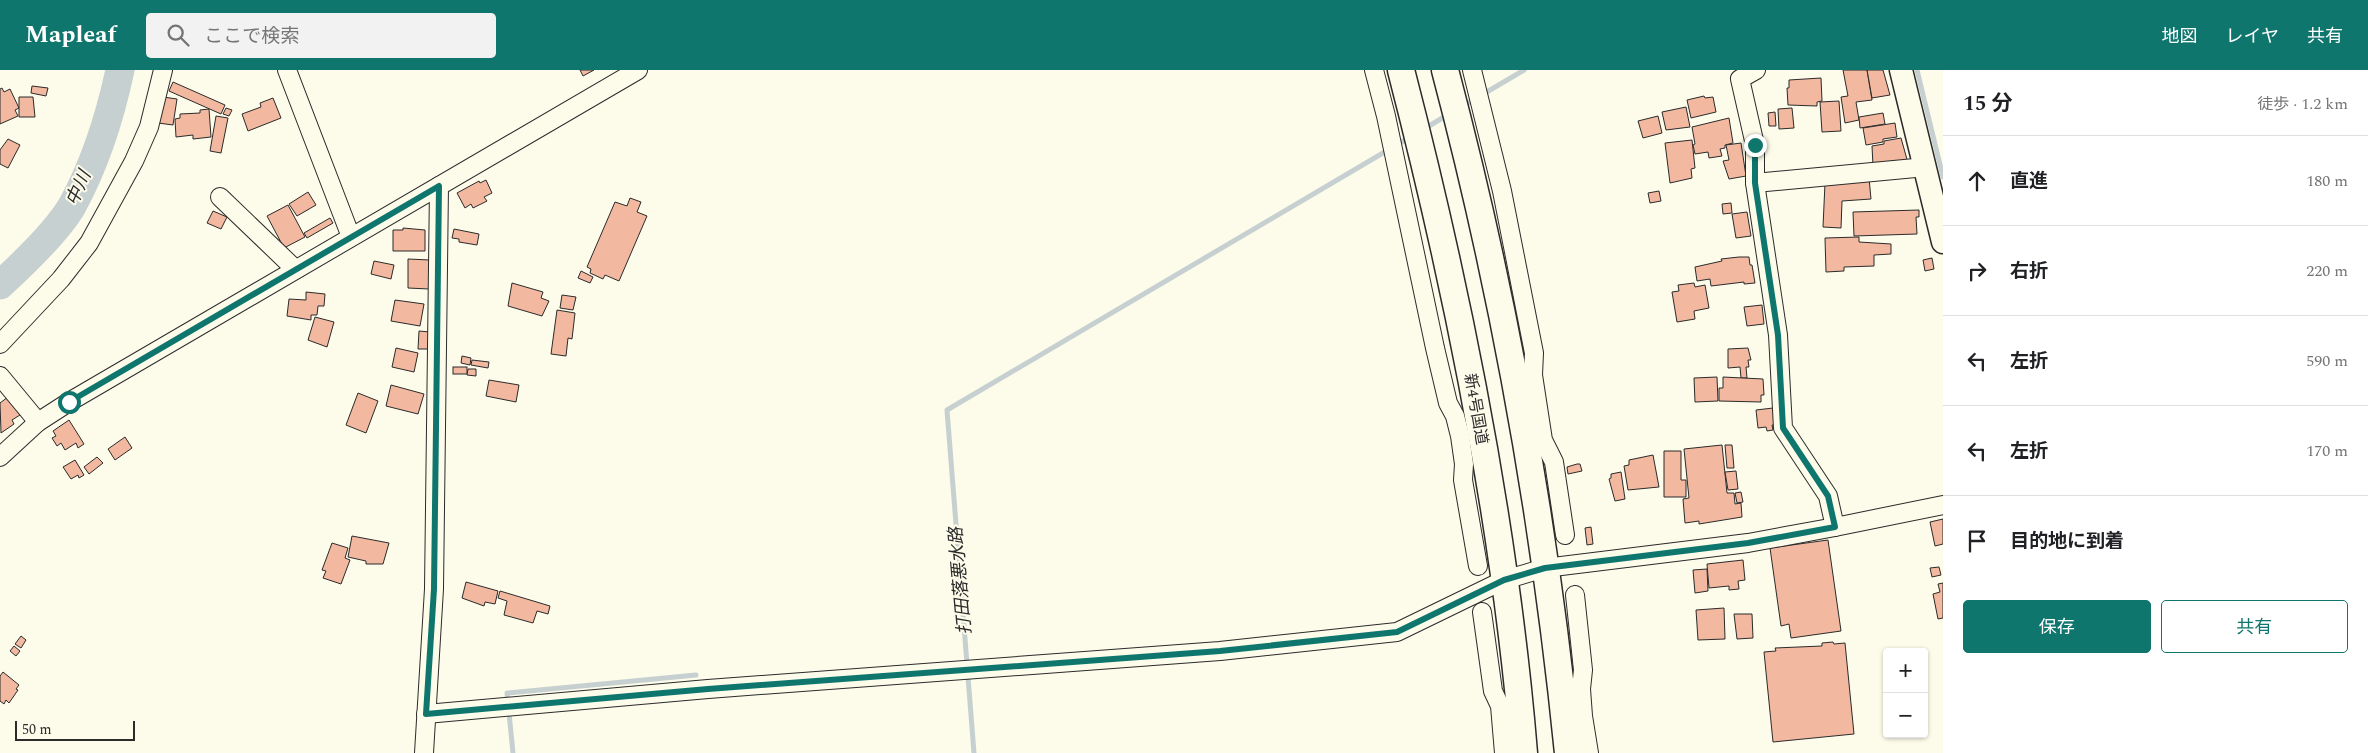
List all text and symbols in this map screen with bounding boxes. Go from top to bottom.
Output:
search box [146,13,496,58]
text: Mapleaf [25,17,116,53]
icon: search [164,21,192,49]
text: ここで検索 [204,22,299,51]
text: 地図 [2162,23,2198,50]
text: レイヤ [2226,23,2279,50]
text: 共有 [2307,23,2343,50]
text: 15 分 [1963,88,2013,120]
text: 徒歩 · 1.2 km [2257,92,2348,116]
route end [1744,134,1767,157]
water label: 中川 [59,164,99,210]
icon: ahead [1963,167,1991,195]
text: 直進 [2010,167,2048,196]
text: 180 m [2306,169,2348,193]
icon: right [1963,257,1991,285]
text: 右折 [2010,257,2048,286]
text: 220 m [2306,259,2348,283]
icon: left [1963,347,1991,375]
text: 左折 [2010,347,2048,376]
text: 590 m [2306,349,2348,373]
street label: 新4号国道 [1458,372,1494,447]
route start [58,391,81,414]
icon: left [1963,437,1991,465]
text: 左折 [2010,437,2048,466]
text: 170 m [2306,439,2348,463]
water label: 打田落悪水路 [942,524,979,636]
icon: arrive [1963,527,1991,555]
text: 目的地に到着 [2010,527,2124,556]
button: 保存 [1963,600,2151,653]
button: 共有 [2161,600,2348,653]
map controls [1883,648,1928,738]
button: + [1883,648,1928,693]
button: − [1883,693,1928,738]
scale bar [15,718,135,741]
text: 50 m [22,719,52,740]

